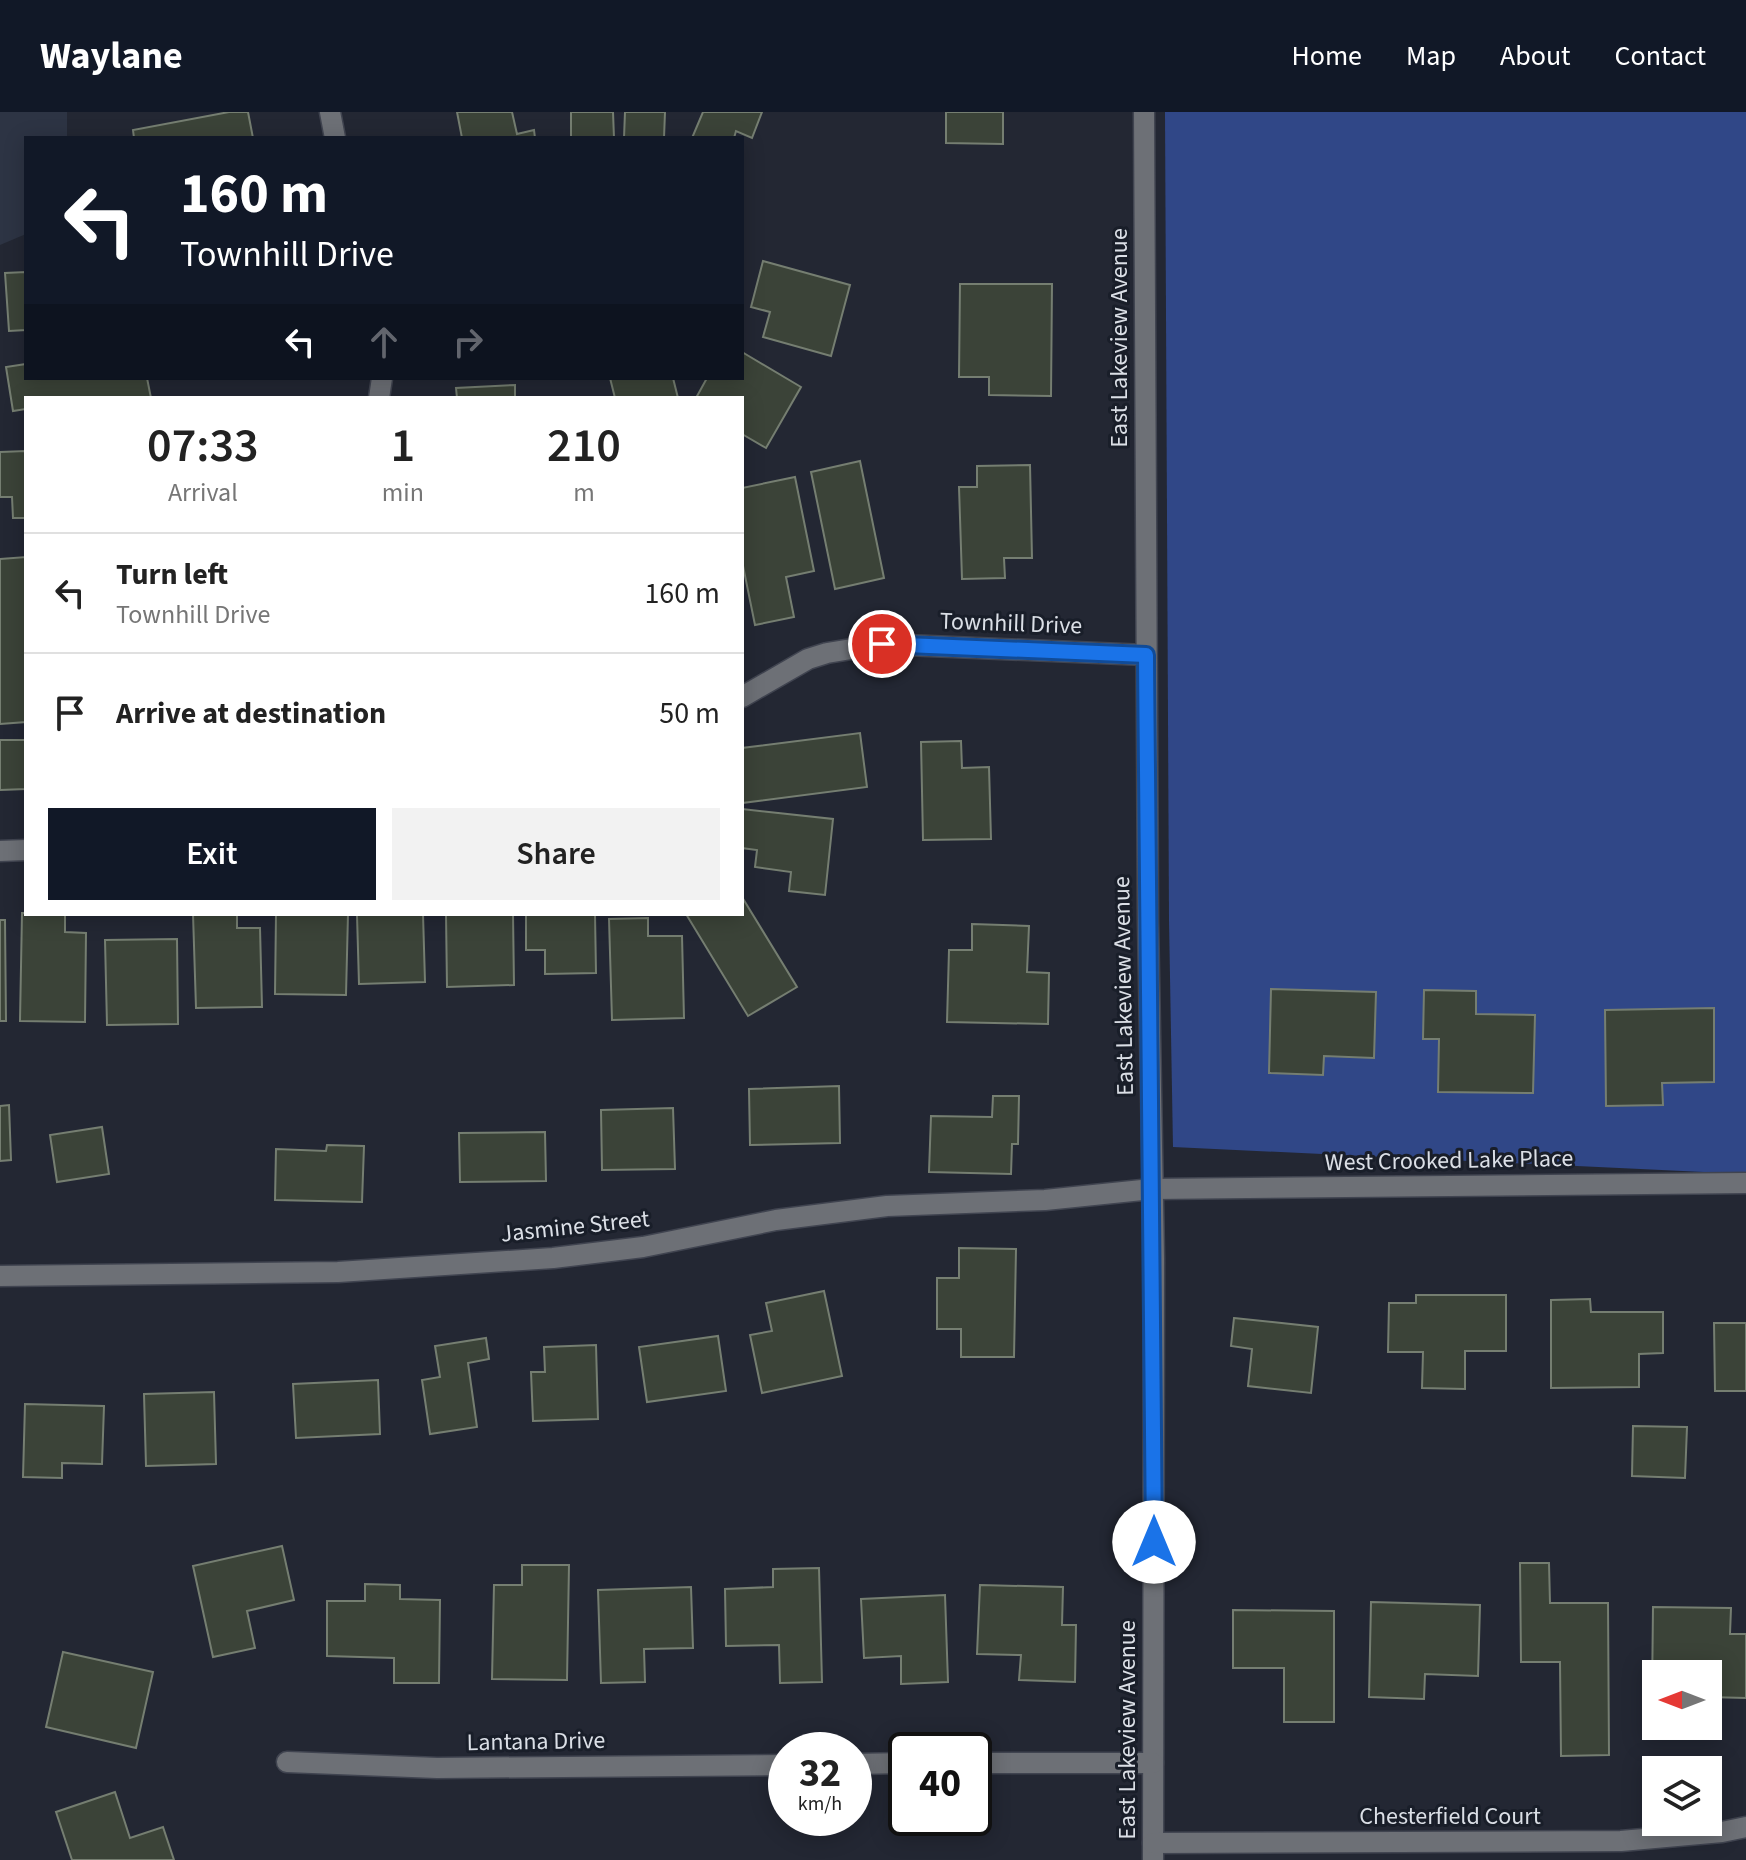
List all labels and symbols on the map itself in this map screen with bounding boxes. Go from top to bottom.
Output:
street label: East Lakeview Avenue [1102,228,1137,448]
street label: Townhill Drive [939,604,1083,643]
pin [848,610,916,678]
street label: East Lakeview Avenue [1104,876,1143,1096]
street label: West Crooked Lake Place [1324,1141,1574,1180]
street label: Jasmine Street [499,1201,651,1252]
position arrow [1112,1500,1196,1584]
street label: East Lakeview Avenue [1110,1620,1145,1840]
north arrow [1642,1660,1722,1740]
street label: Lantana Drive [466,1723,606,1760]
speed limit sign: 40 [888,1732,992,1836]
street label: Chesterfield Court [1359,1799,1541,1834]

